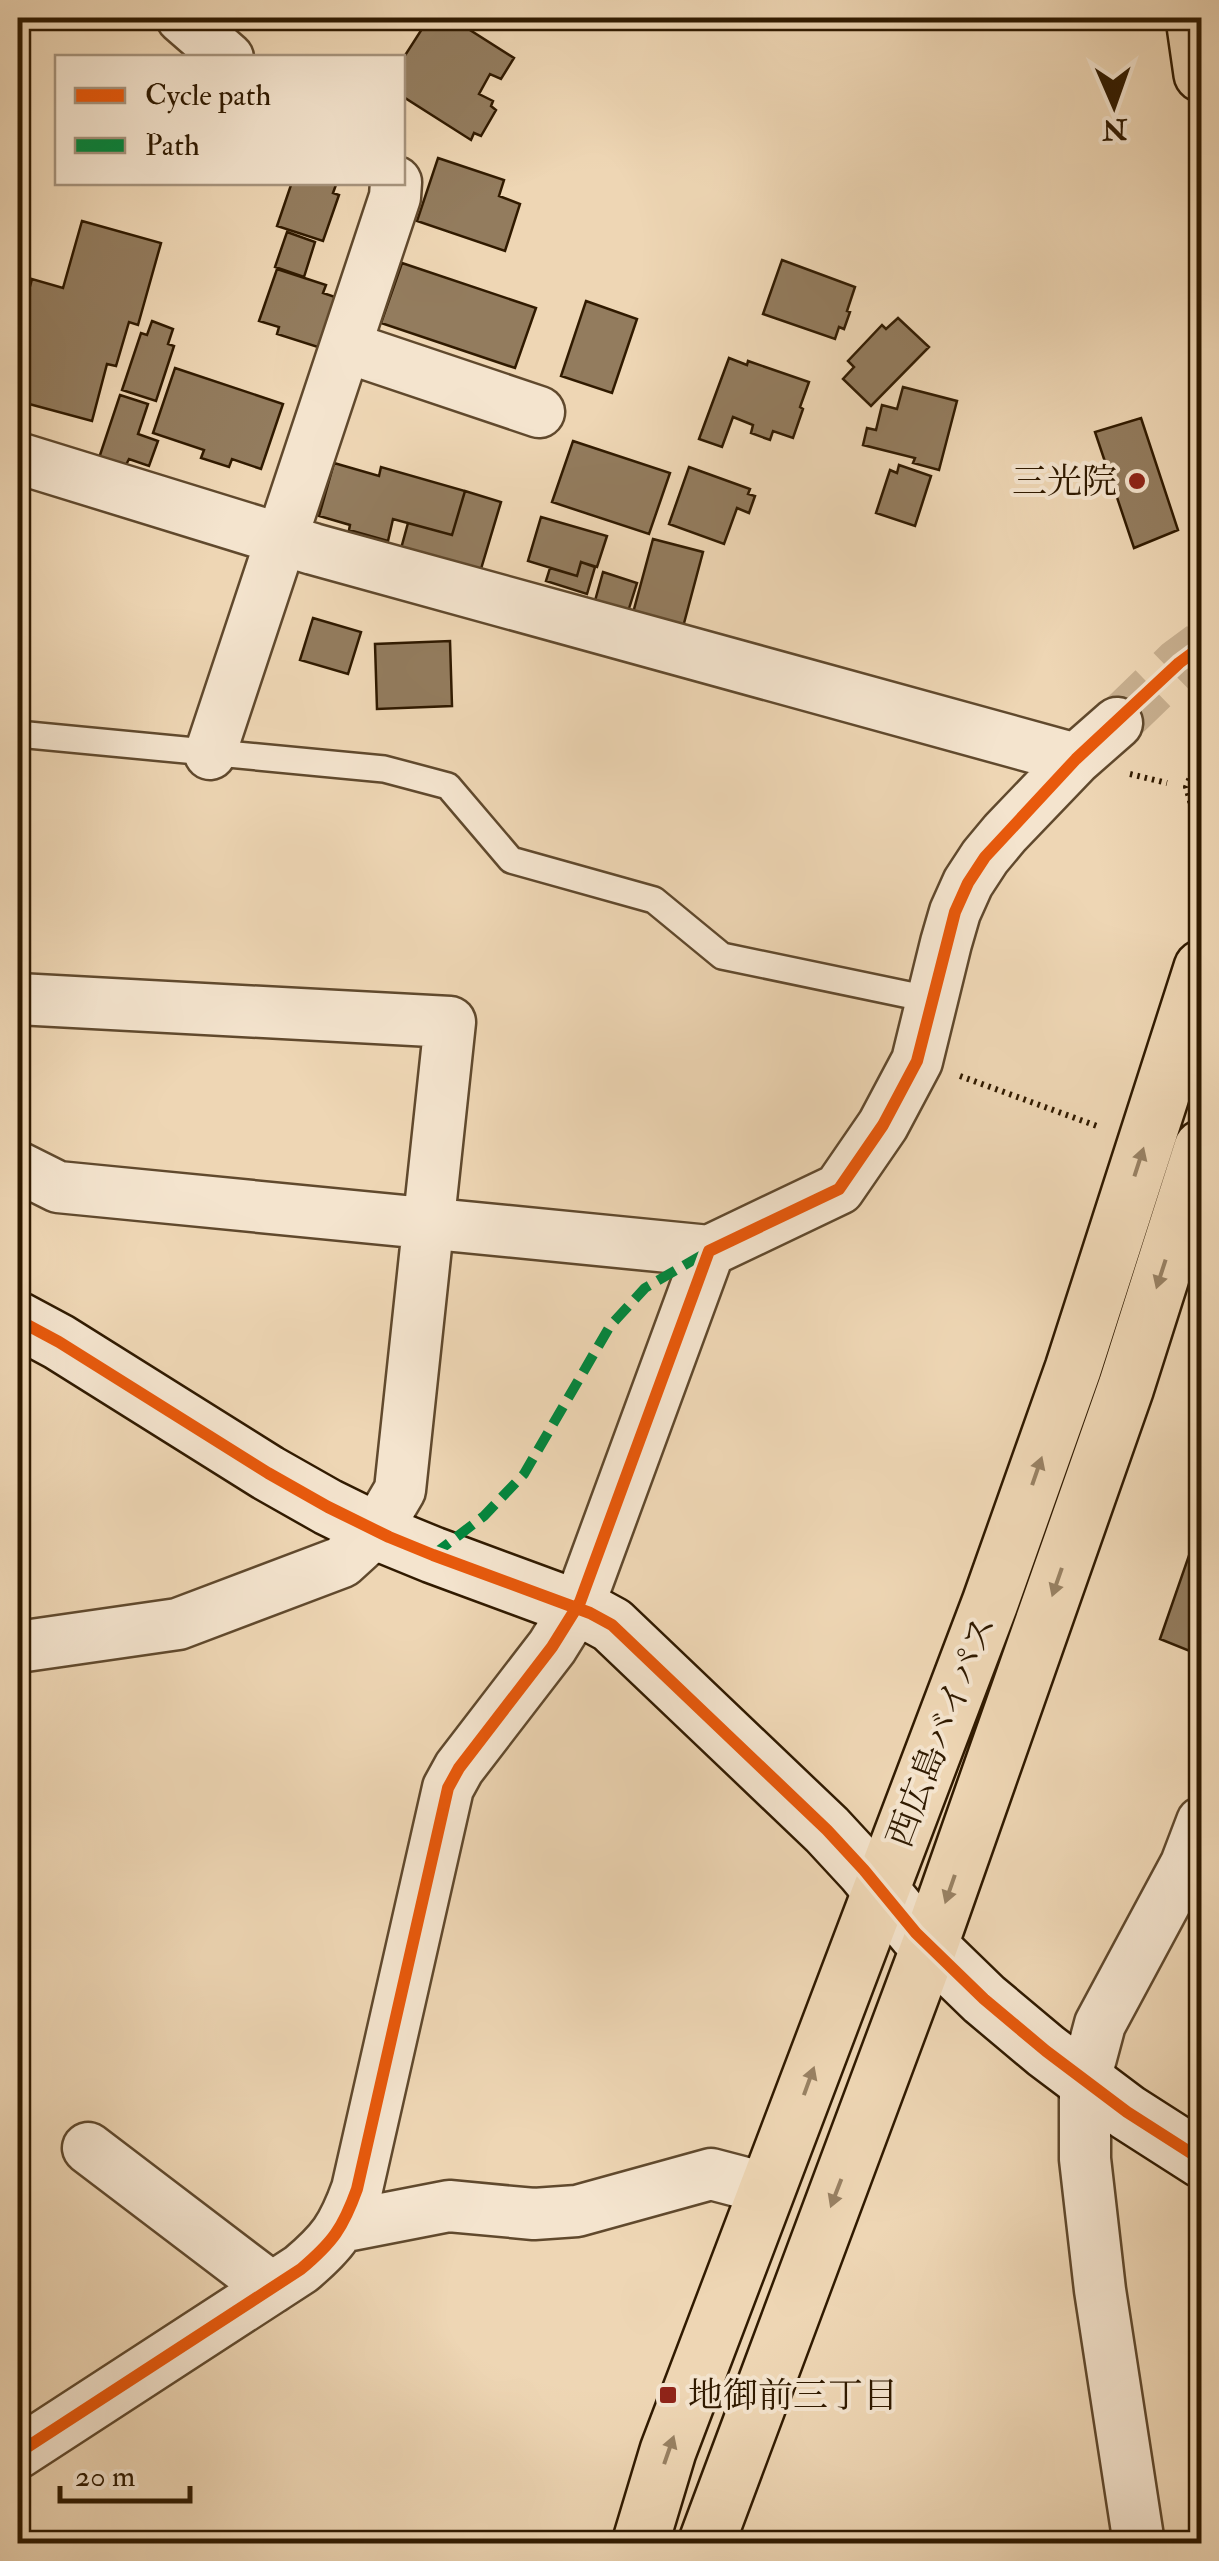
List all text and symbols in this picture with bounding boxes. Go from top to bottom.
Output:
legend [55,55,405,185]
north arrow [1064,55,1164,155]
text: Cycle path [145,77,271,114]
text: N [1101,111,1129,146]
text: Path [145,127,200,164]
place label: 三光院 [1012,460,1117,504]
marker: 三光院 [1126,470,1148,492]
one-way arrow [1133,1147,1148,1177]
one-way arrow [1153,1259,1168,1289]
one-way arrow [1030,1455,1045,1485]
one-way arrow [1049,1567,1064,1597]
street label: 西広島バイパス [878,1609,1006,1853]
one-way arrow [941,1874,956,1904]
one-way arrow [801,2065,817,2095]
one-way arrow [828,2179,844,2209]
place label: 地御前三丁目 [688,2374,898,2418]
marker: 地御前三丁目 [657,2384,679,2406]
one-way arrow [662,2435,677,2465]
scale bar [60,2441,190,2503]
text: 20 m [75,2458,135,2495]

